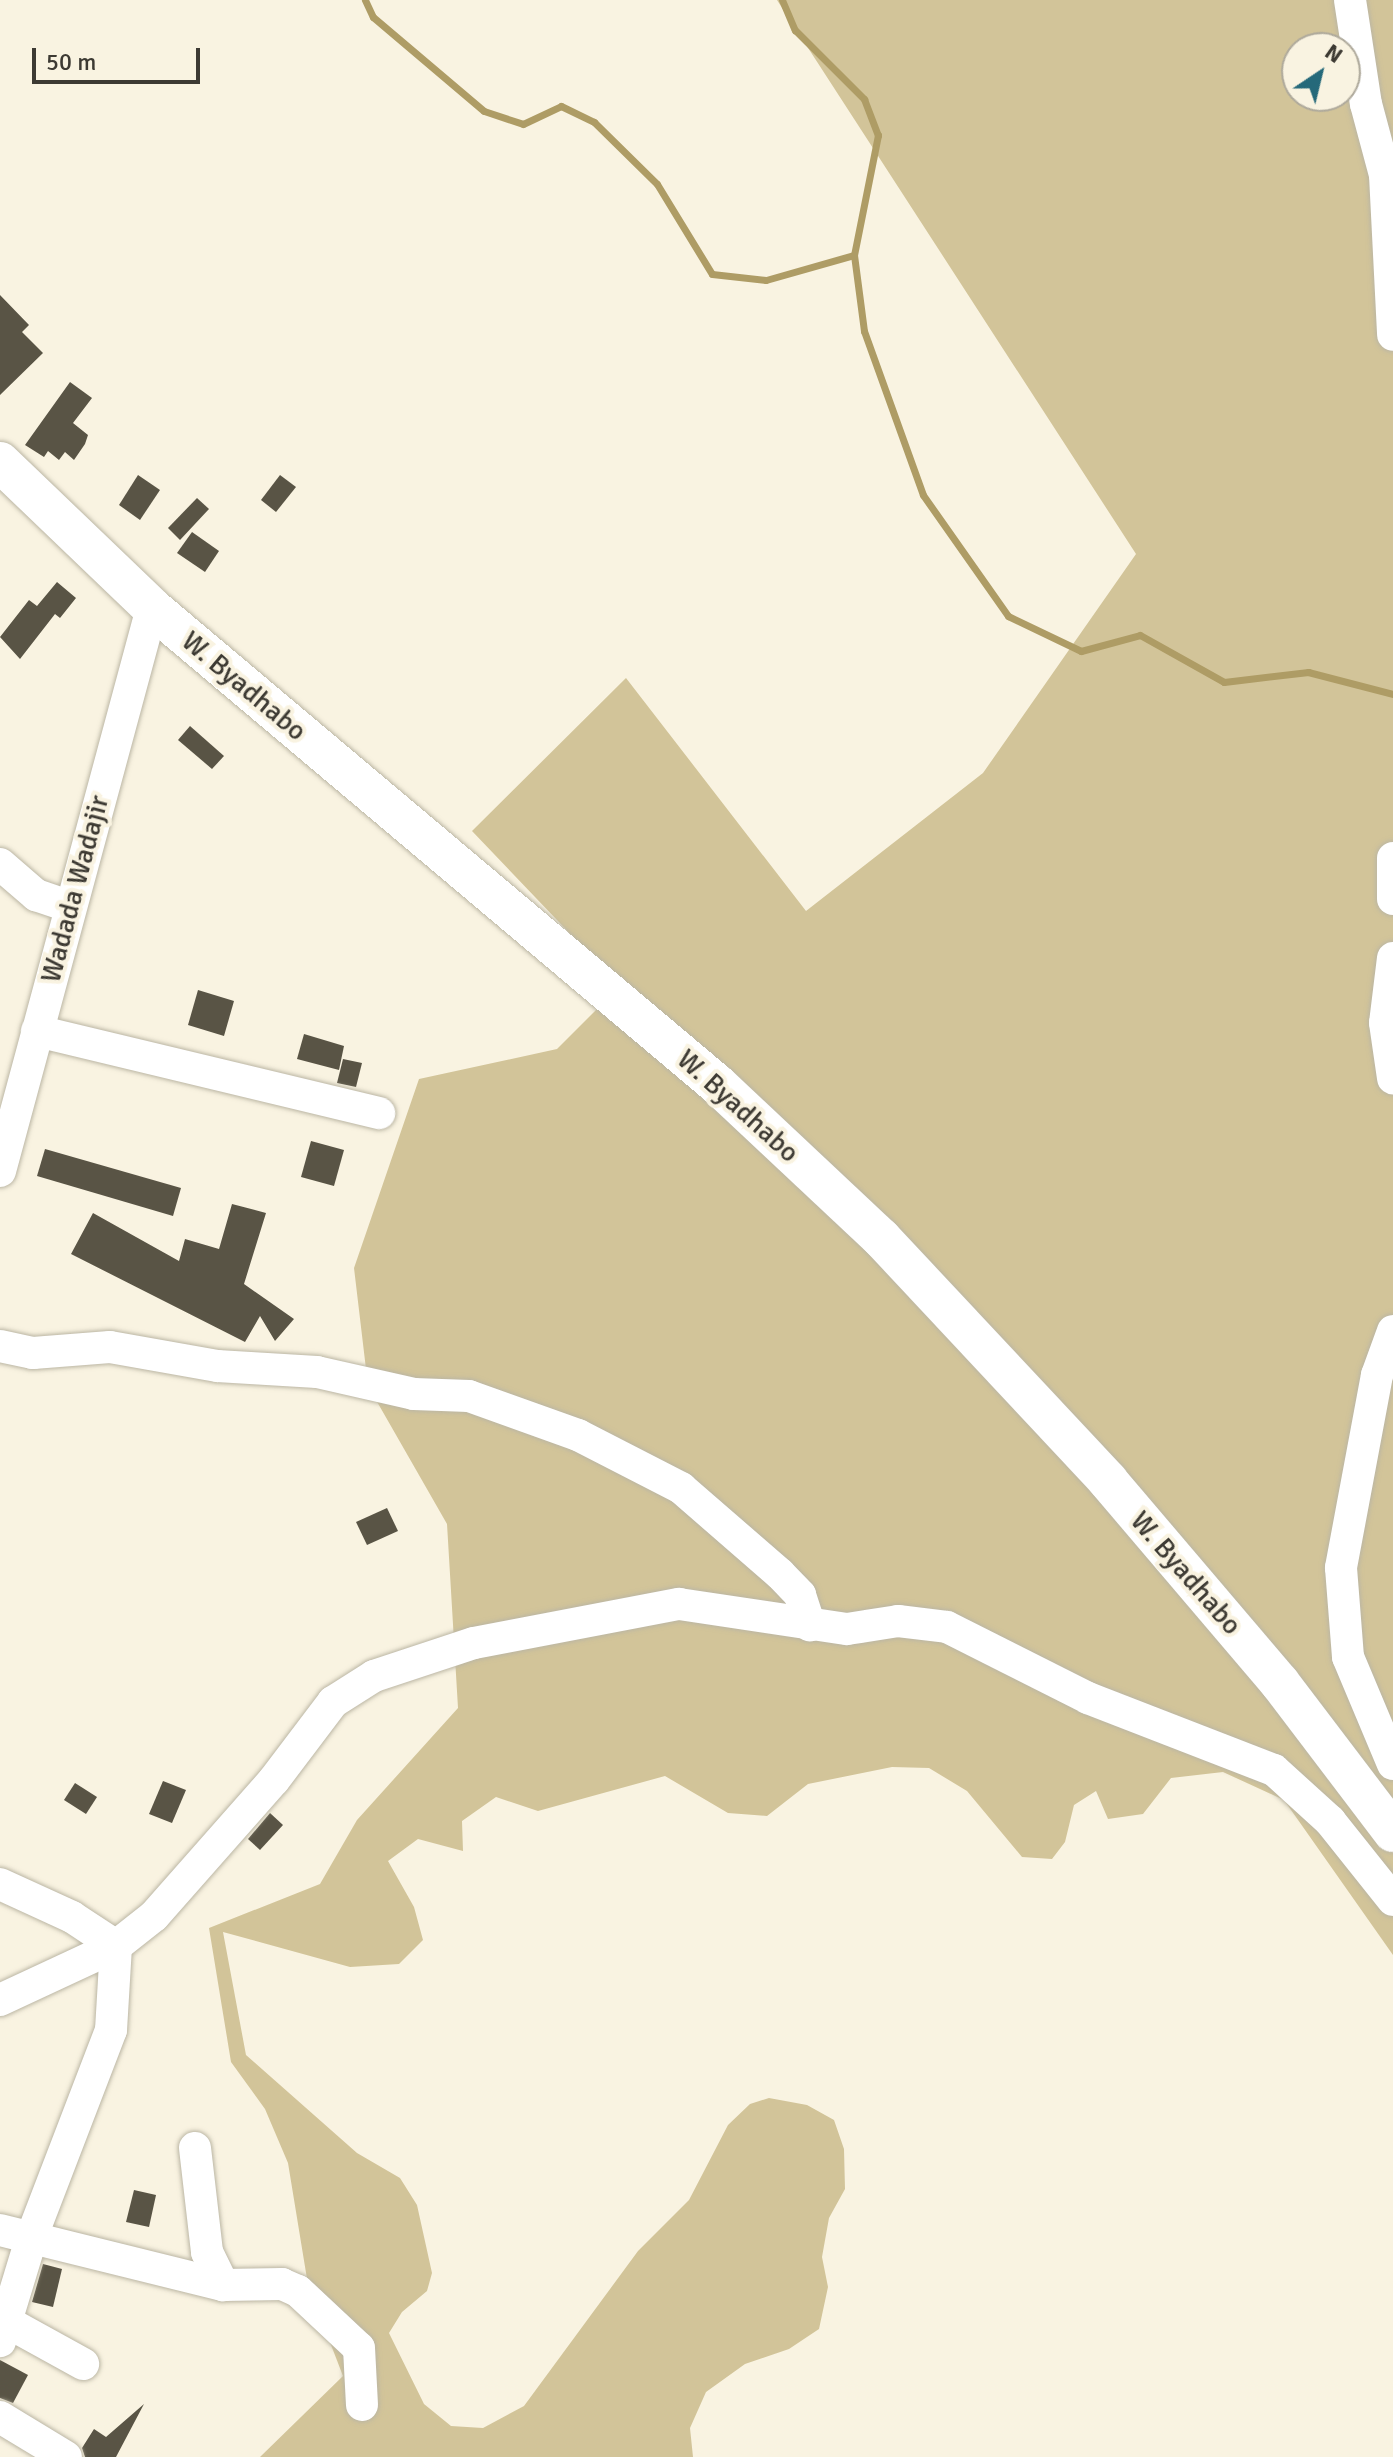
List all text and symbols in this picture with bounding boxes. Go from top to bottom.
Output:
scale bar [36,32,204,82]
north arrow [1281,32,1361,112]
text: N [1320,38,1348,69]
text: 50 m [46,47,96,77]
street label: W. Byadhabo [175,624,313,748]
street label: Wadada Wadajir [34,792,116,986]
street label: W. Byadhabo [670,1042,806,1170]
street label: W. Byadhabo [1123,1504,1249,1642]

